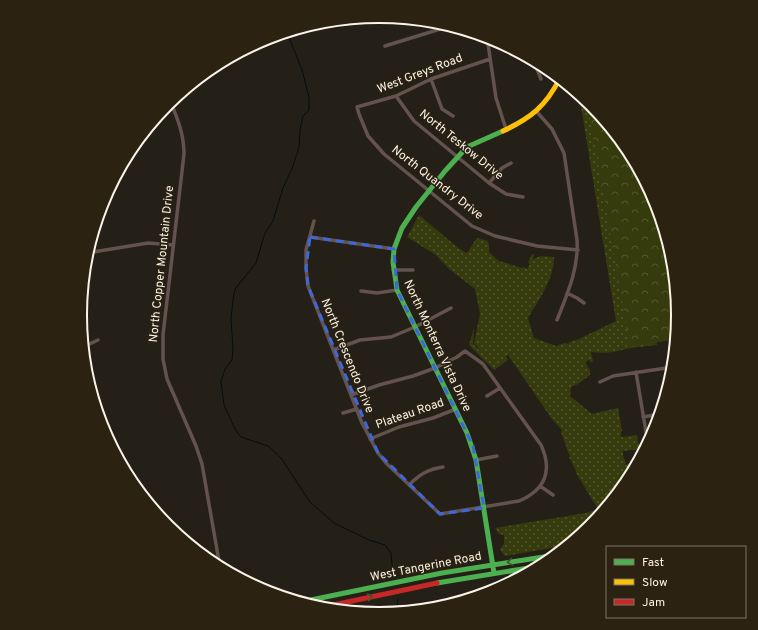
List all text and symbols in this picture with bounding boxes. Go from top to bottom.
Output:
street label: West Greys Road [375,50,465,98]
street label: North Teskow Drive [416,106,506,184]
street label: North Quandry Drive [388,142,486,224]
street label: North Copper Mountain Drive [146,185,178,343]
street label: North Monterra Vista Drive [399,277,475,415]
street label: North Crescendo Drive [317,296,377,416]
street label: Plateau Road [374,395,446,433]
legend [606,546,746,618]
street label: West Tangerine Road [369,548,483,586]
text: Fast [642,555,664,571]
one-way arrow [507,557,514,566]
text: Slow [642,575,668,591]
one-way arrow [367,593,374,601]
text: Jam [642,595,665,611]

